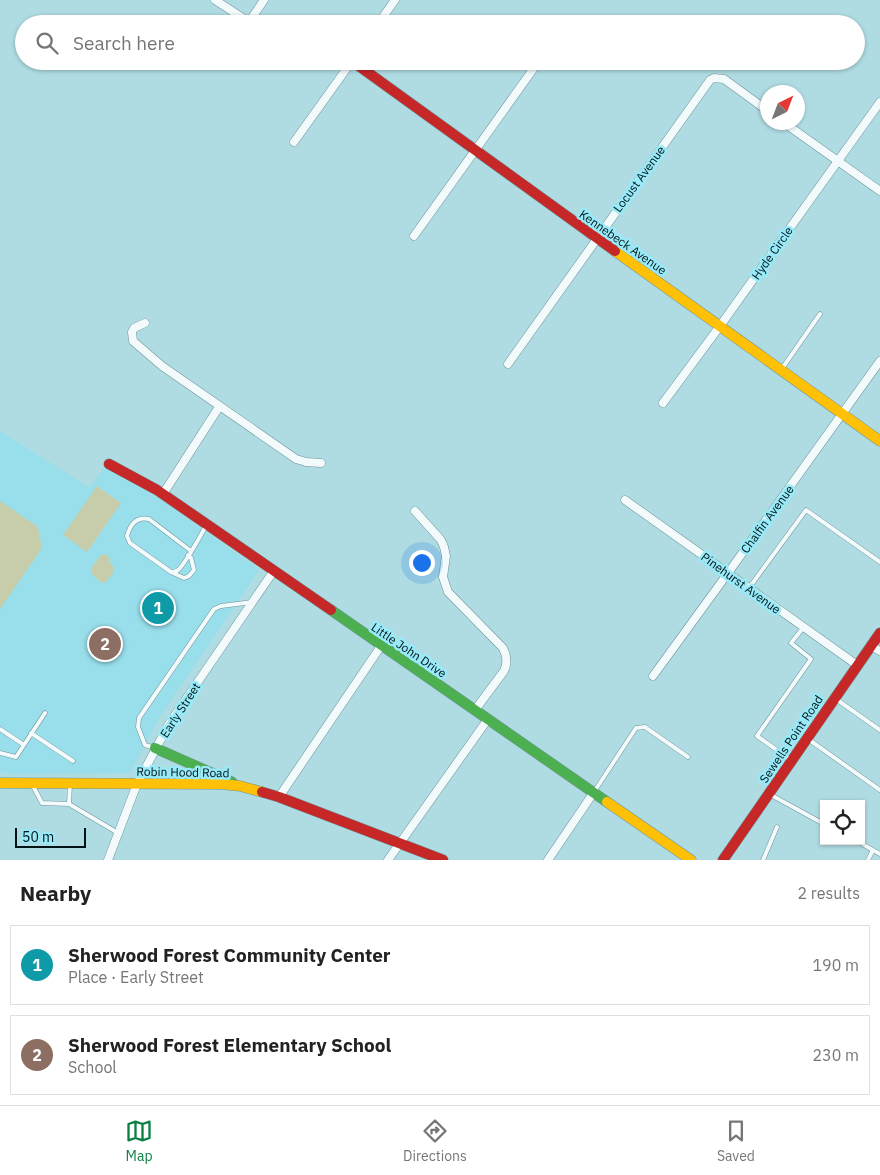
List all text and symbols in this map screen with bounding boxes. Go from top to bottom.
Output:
search box [15,15,865,70]
icon: search [33,29,61,57]
text: Search here [73,31,175,55]
north arrow [760,85,805,130]
street label: Locust Avenue [610,143,668,215]
street label: Kennebeck Avenue [577,206,670,278]
street label: Hyde Circle [748,223,796,282]
street label: Chalfin Avenue [737,482,797,556]
street label: Pinehurst Avenue [698,549,784,617]
your location [409,550,435,576]
pin: 1 [142,589,174,627]
street label: Little John Drive [369,619,450,681]
pin: 2 [89,625,121,663]
street label: Early Street [157,680,203,740]
street label: Sewells Point Road [756,692,826,786]
street label: Robin Hood Road [136,764,230,780]
map controls [820,800,865,845]
button: locate [820,800,865,845]
scale bar [15,825,86,848]
text: 50 m [22,828,54,846]
text: Nearby [20,879,91,907]
text: 2 results [797,883,860,903]
text: Sherwood Forest Community Center [68,943,391,967]
text: 1 [32,955,42,975]
text: 190 m [812,955,859,975]
text: Place · Early Street [68,967,204,987]
text: Sherwood Forest Elementary School [68,1033,391,1057]
text: 2 [32,1045,42,1065]
text: 230 m [812,1045,859,1065]
text: School [68,1057,117,1077]
tab: Map [125,1117,153,1165]
tab: Directions [403,1117,467,1165]
tab: Saved [717,1117,755,1165]

